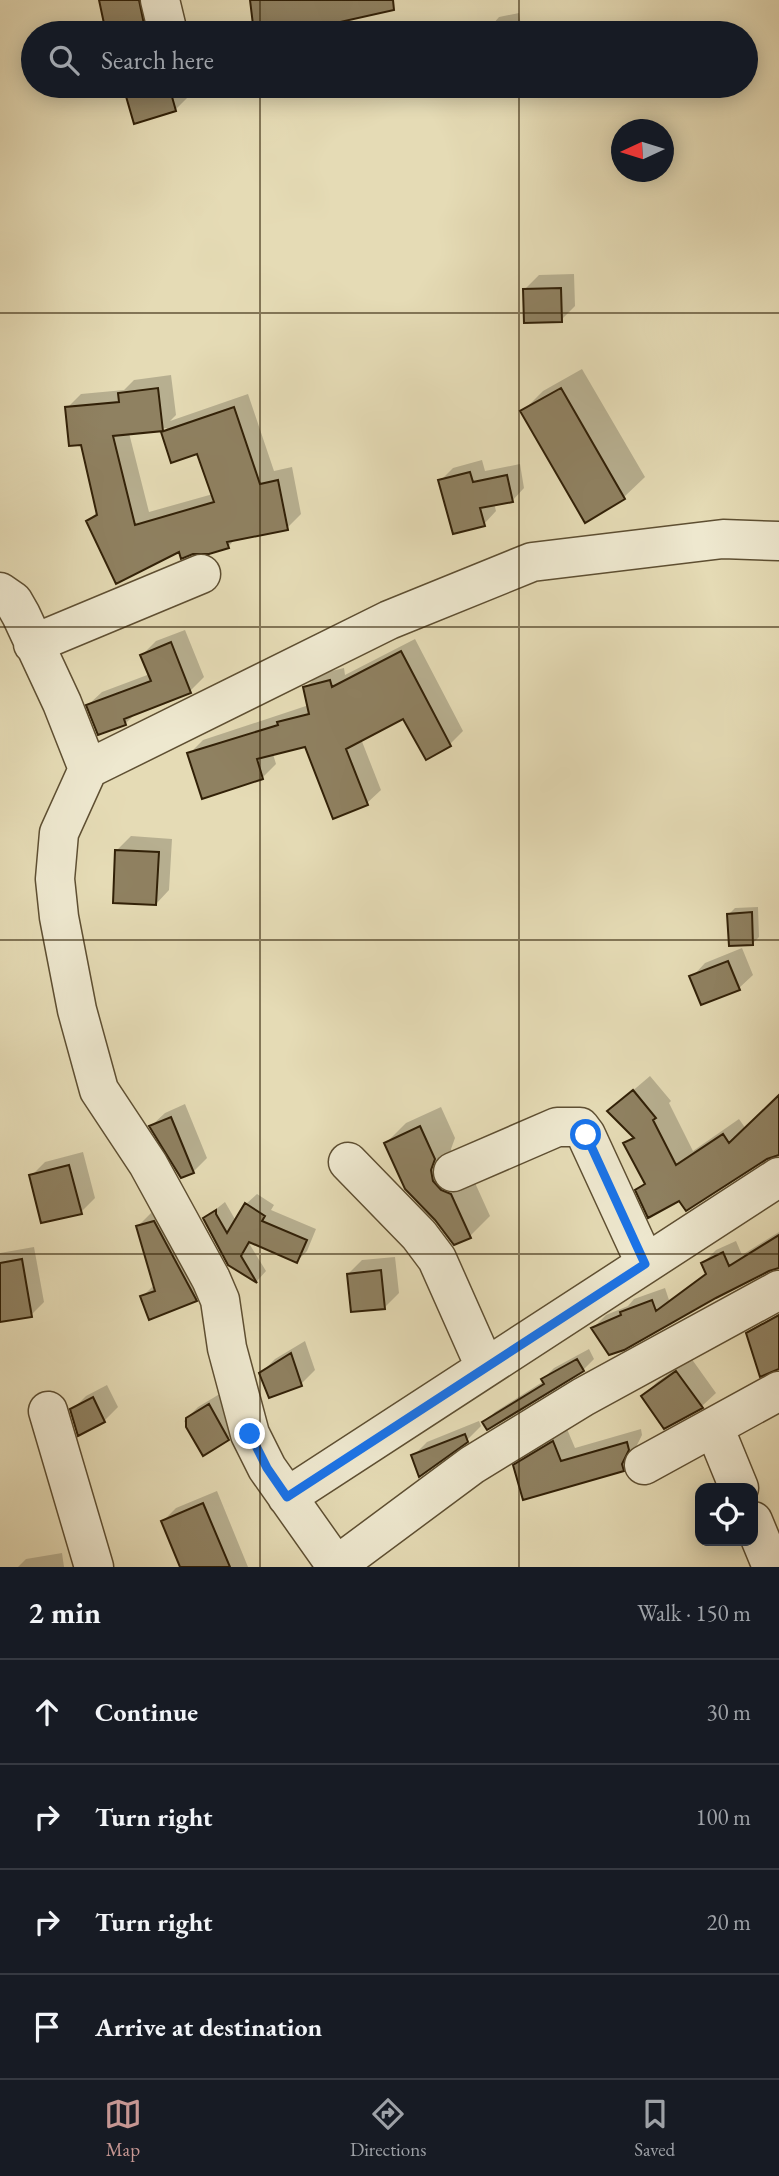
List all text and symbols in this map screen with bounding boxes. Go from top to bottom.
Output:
search box [21,21,758,98]
icon: search [45,41,83,79]
text: Search here [101,43,214,77]
north arrow [611,119,674,182]
route start [570,1119,601,1150]
route end [234,1418,265,1449]
map controls [695,1483,758,1546]
button: locate [695,1483,758,1546]
text: 2 min [28,1593,101,1632]
text: Walk · 150 m [637,1598,751,1628]
icon: ahead [28,1693,66,1731]
text: Continue [95,1695,198,1729]
text: 30 m [706,1697,751,1727]
icon: right [28,1798,66,1836]
text: Turn right [95,1800,213,1834]
text: 100 m [695,1802,751,1832]
icon: right [28,1903,66,1941]
text: Turn right [95,1905,213,1939]
text: 20 m [706,1907,751,1937]
icon: arrive [28,2008,66,2046]
text: Arrive at destination [95,2010,322,2044]
tab: Map [104,2095,142,2162]
tab: Directions [350,2095,426,2162]
tab: Saved [634,2095,675,2162]

